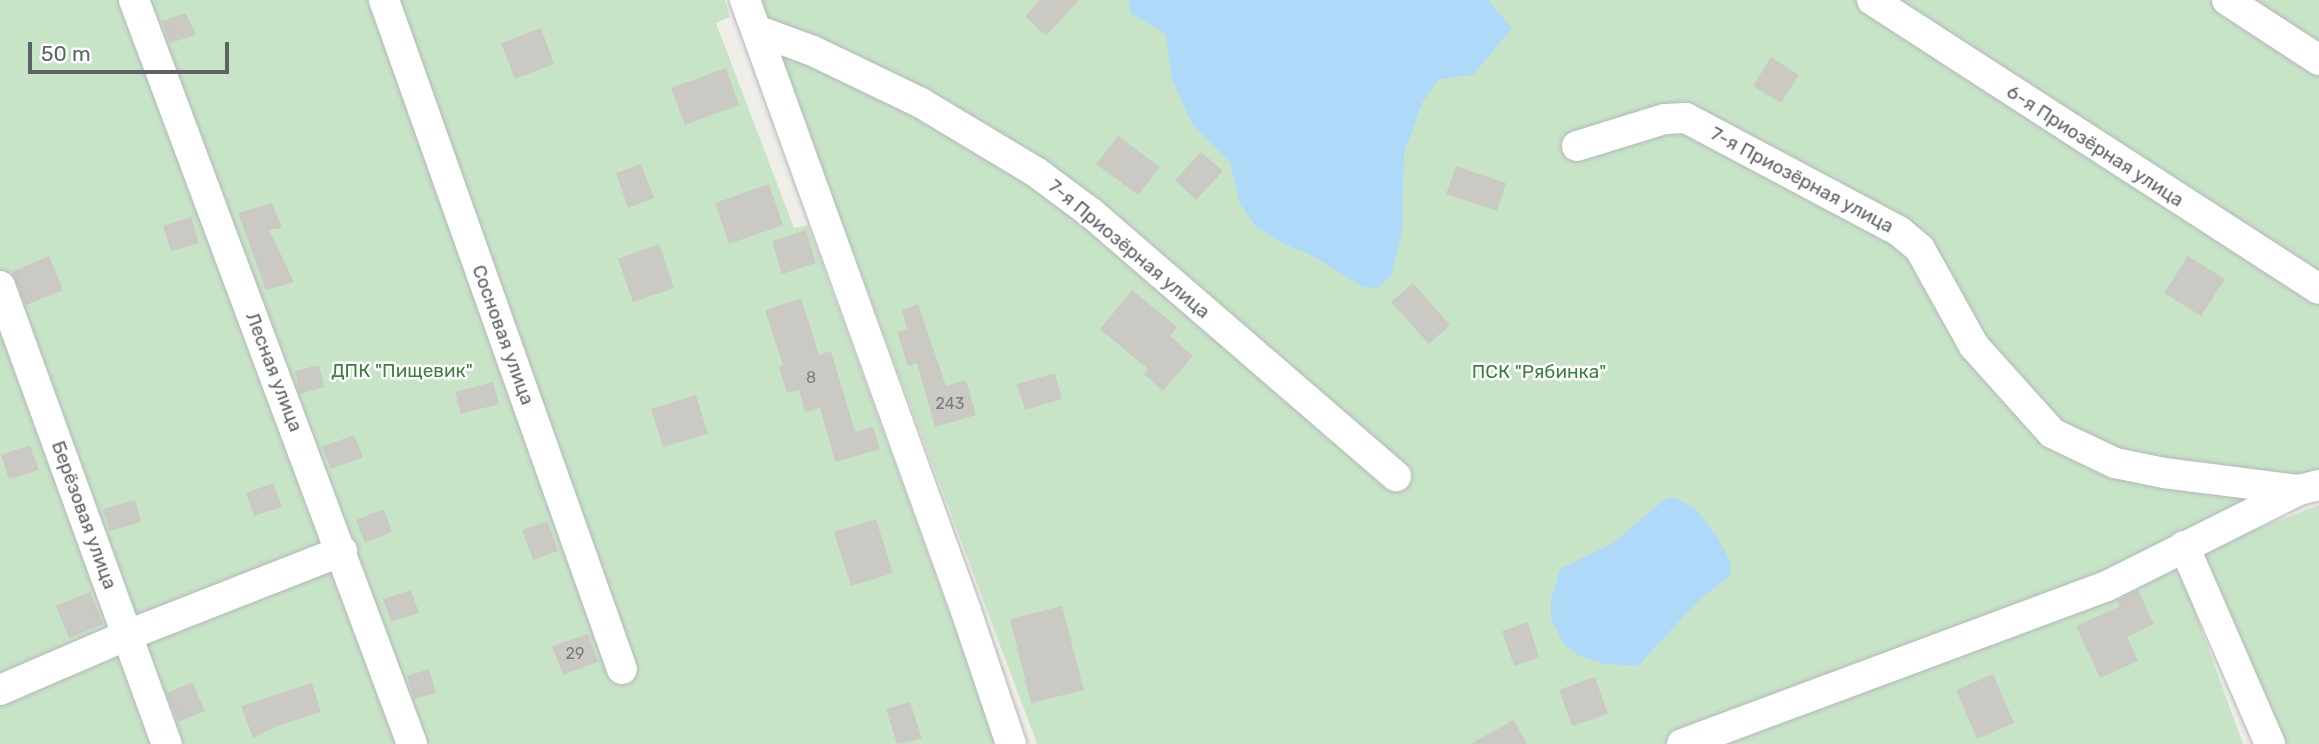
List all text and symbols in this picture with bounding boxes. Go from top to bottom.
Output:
scale bar [32,28,233,72]
text: 50 m [41,41,91,66]
street label: 6-я Приозёрная улица [2002,80,2188,212]
street label: 7-я Приозёрная улица [1707,122,1897,238]
street label: 7-я Приозёрная улица [1044,175,1214,323]
street label: Сосновая улица [467,262,539,408]
street label: Лесная улица [241,309,307,435]
park label: ДПК "Пищевик" [331,360,473,382]
park label: ПСК "Рябинка" [1472,361,1606,383]
house number: 8 [806,368,816,388]
house number: 243 [936,394,964,414]
street label: Берёзовая улица [47,438,121,592]
house number: 29 [566,644,584,664]

